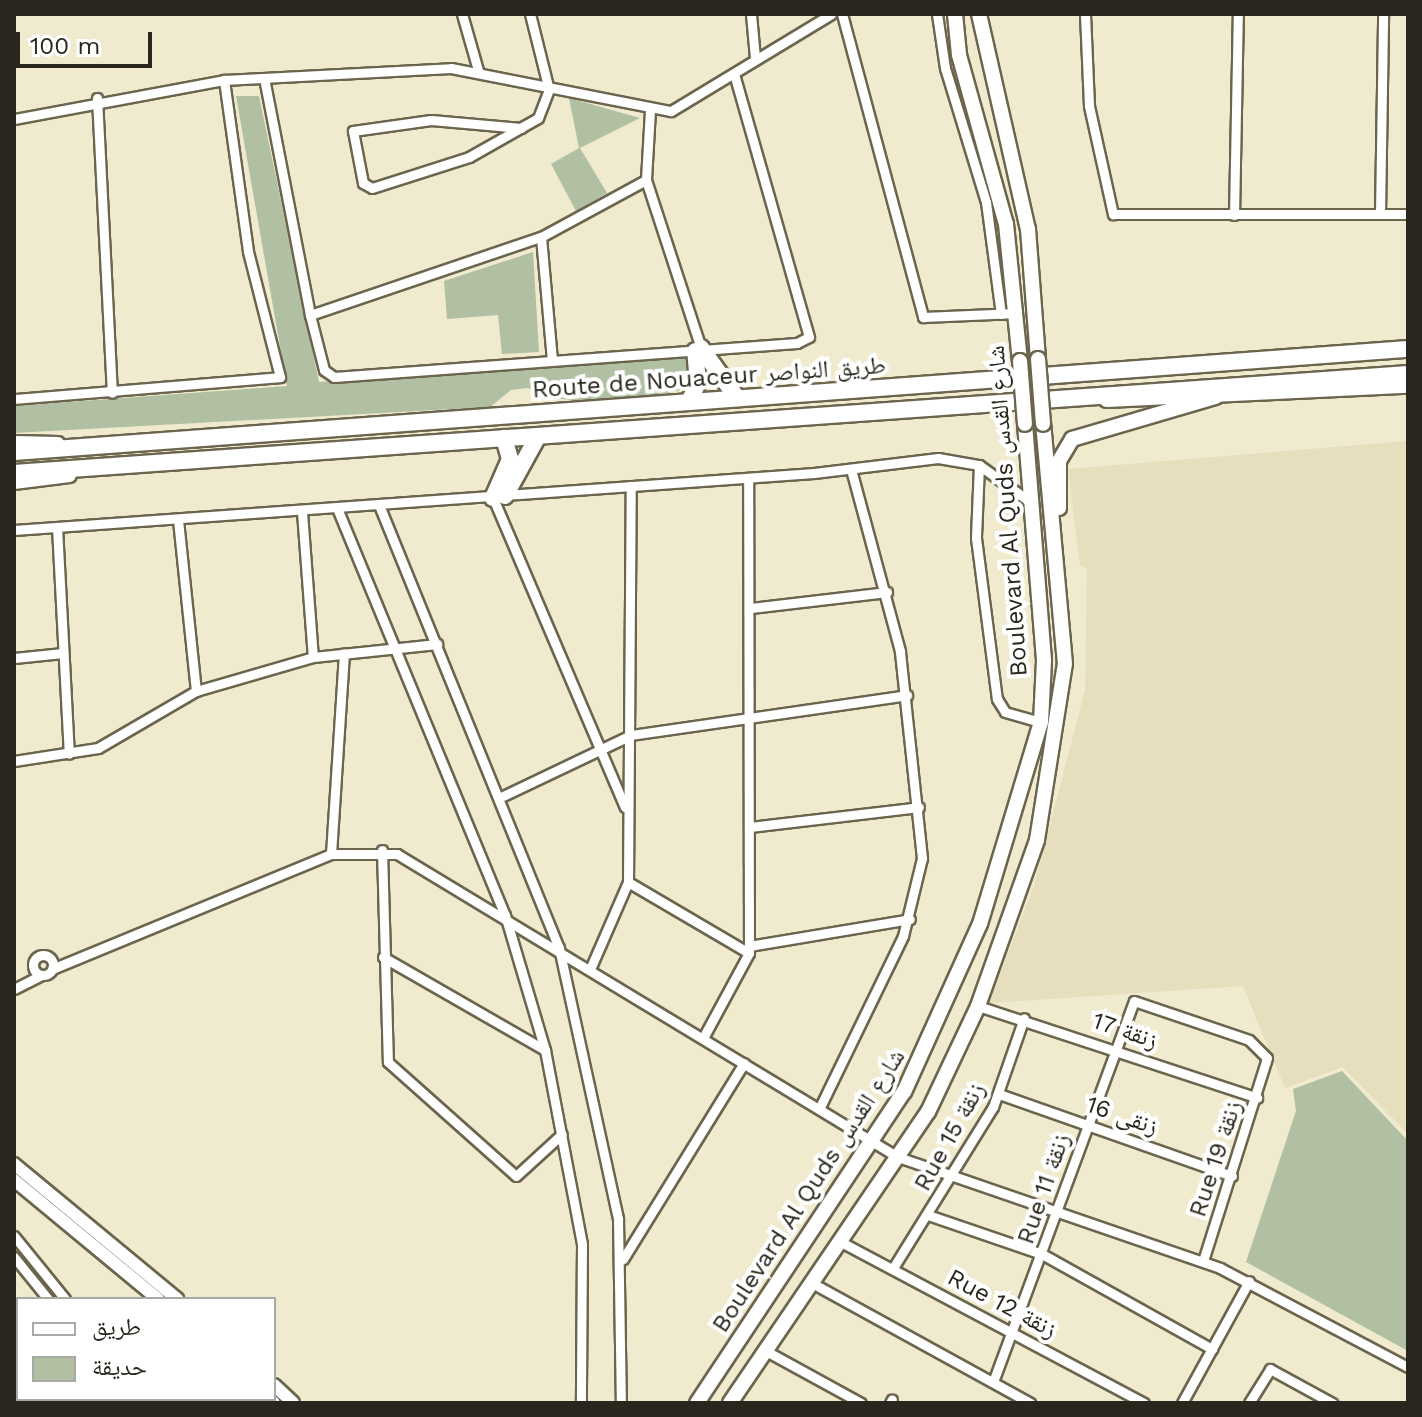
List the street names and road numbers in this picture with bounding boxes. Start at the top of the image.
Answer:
street label: Boulevard Al Quds شارع القدس [982,344,1034,678]
street label: Route de Nouaceur طريق النواصر [531,351,887,405]
street label: زنقة 17 [1089,1006,1161,1056]
street label: Boulevard Al Quds شارع القدس [706,1043,912,1339]
street label: Rue 15 زنقة [908,1078,992,1196]
street label: زنقى 16 [1082,1090,1162,1142]
street label: Rue 19 زنقة [1184,1097,1248,1221]
street label: Rue 11 زنقة [1012,1130,1076,1248]
street label: Rue 12 زنقة [942,1263,1062,1345]

